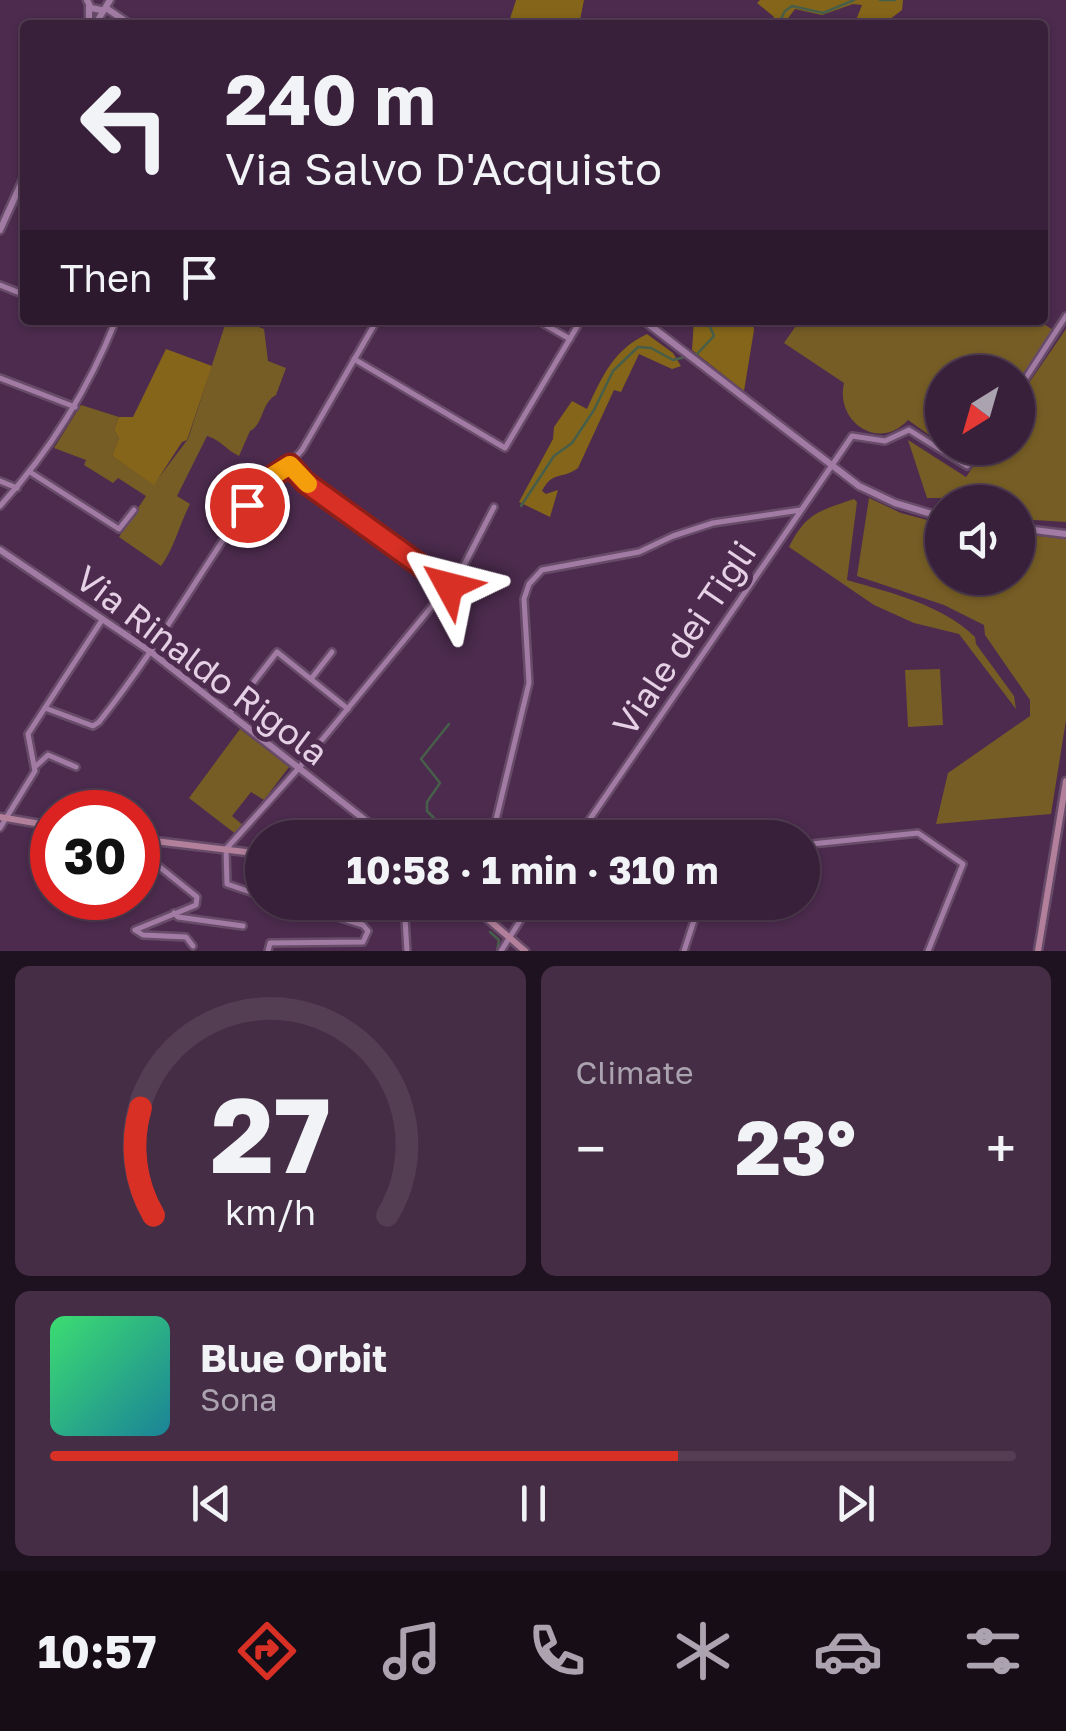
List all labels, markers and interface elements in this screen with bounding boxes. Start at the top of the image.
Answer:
text: 240 m [225,56,436,140]
icon: left [60,60,190,190]
text: Via Salvo D'Acquisto [225,141,662,195]
icon: arrive [172,250,227,305]
text: Then [60,255,152,300]
north arrow [925,355,1035,465]
map controls [925,355,1035,595]
pin [205,463,290,548]
icon: arrive [220,478,275,533]
button: sound [925,485,1035,595]
street label: Viale dei Tigli [603,533,765,743]
position arrow [397,534,501,638]
street label: Via Rinaldo Rigola [68,557,336,773]
speed limit sign: 30 [30,790,160,920]
text: 10:58 · 1 min · 310 m [346,847,719,892]
text: Climate [576,1053,694,1091]
text: 27 [210,1071,330,1196]
text: 23° [735,1101,856,1192]
text: − [576,1115,606,1181]
text: + [986,1115,1016,1181]
text: km/h [225,1190,316,1233]
text: Blue Orbit [200,1335,387,1380]
text: Sona [200,1380,277,1418]
icon: previous [184,1476,239,1531]
icon: pause [506,1476,561,1531]
icon: next [828,1476,883,1531]
icon: directions [232,1616,302,1686]
icon: music [377,1616,447,1686]
icon: phone [522,1616,592,1686]
icon: climate [668,1616,738,1686]
icon: car [813,1616,883,1686]
icon: filters [958,1616,1028,1686]
text: 10:57 [38,1624,156,1678]

